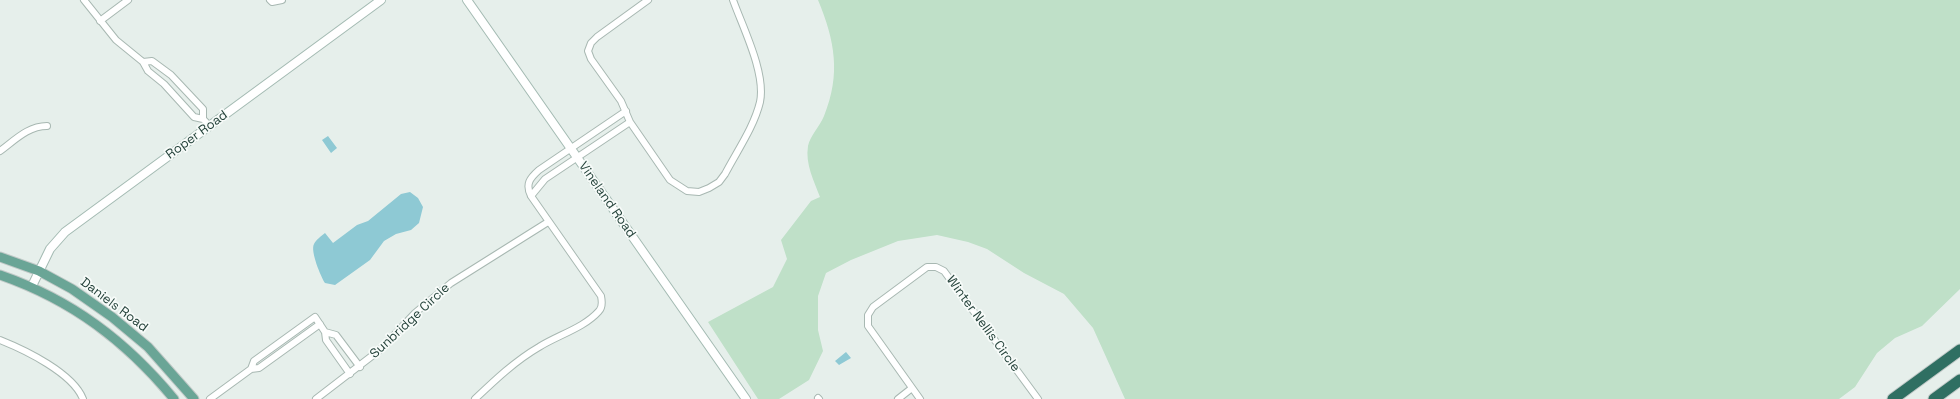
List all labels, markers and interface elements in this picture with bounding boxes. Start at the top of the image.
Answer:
street label: Roper Road [163,107,231,163]
street label: Vineland Road [575,159,639,241]
street label: Winter Nellis Circle [943,273,1023,375]
street label: Daniels Road [77,275,151,335]
street label: Sunbridge Circle [367,280,453,362]

